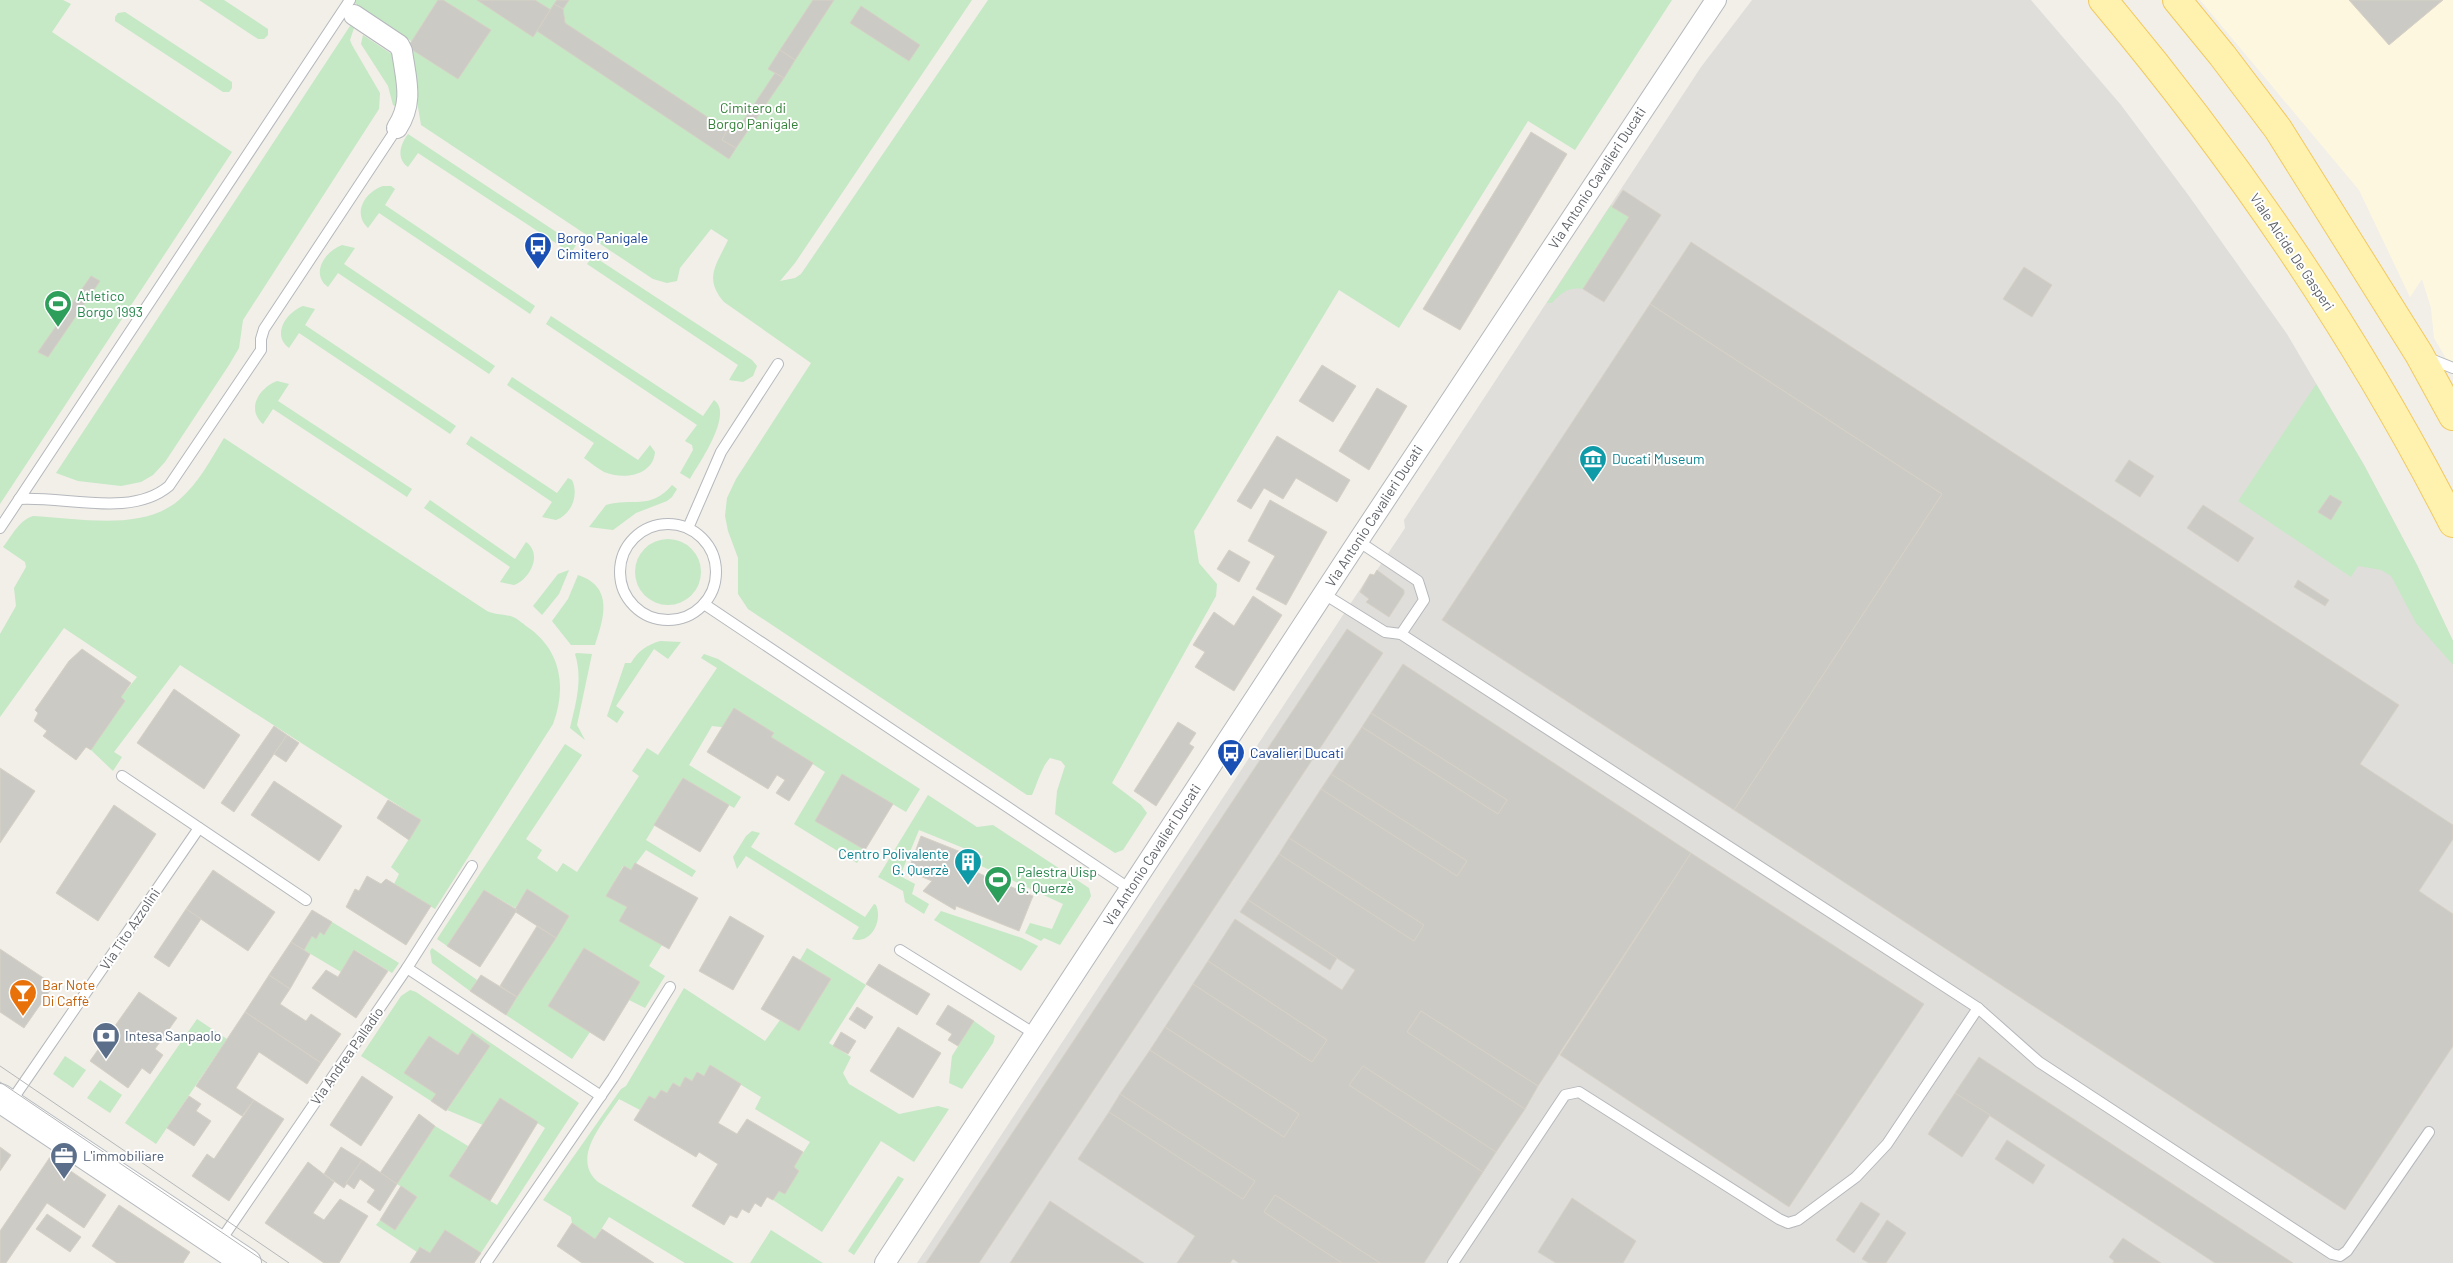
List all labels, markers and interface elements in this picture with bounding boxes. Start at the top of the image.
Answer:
park label: Cimitero di Borgo Panigale [707,99,799,132]
street label: Via Antonio Cavalieri Ducati [1544,104,1649,252]
street label: Viale Alcide De Gasperi [2247,190,2338,314]
place label: Borgo Panigale Cimitero [557,229,648,262]
bus stop icon: Borgo Panigale Cimitero [523,231,553,270]
place label: Atletico Borgo 1993 [77,287,143,320]
sports icon: Atletico Borgo 1993 [43,289,73,328]
street label: Via Antonio Cavalieri Ducati [1321,442,1426,590]
museum icon: Ducati Museum [1578,444,1608,483]
place label: Ducati Museum [1612,450,1705,467]
bus stop icon: Cavalieri Ducati [1216,738,1246,777]
place label: Cavalieri Ducati [1250,744,1344,761]
street label: Via Antonio Cavalieri Ducati [1099,781,1204,929]
place label: Centro Polivalente G. Querzè [838,845,949,878]
building icon: Centro Polivalente G. Querzè [953,847,983,886]
place label: Palestra Uisp G. Querzè [1017,863,1097,896]
sports icon: Palestra Uisp G. Querzè [983,865,1013,904]
street label: Via Tito Azzolini [96,885,163,973]
place label: Bar Note Di Caffè [42,976,95,1009]
bar icon: Bar Note Di Caffè [8,978,38,1017]
street label: Via Andrea Palladio [306,1003,387,1108]
bank icon: Intesa Sanpaolo [91,1021,121,1060]
place label: Intesa Sanpaolo [125,1027,221,1044]
office icon: L'immobiliare [49,1141,79,1180]
place label: L'immobiliare [83,1147,164,1164]

